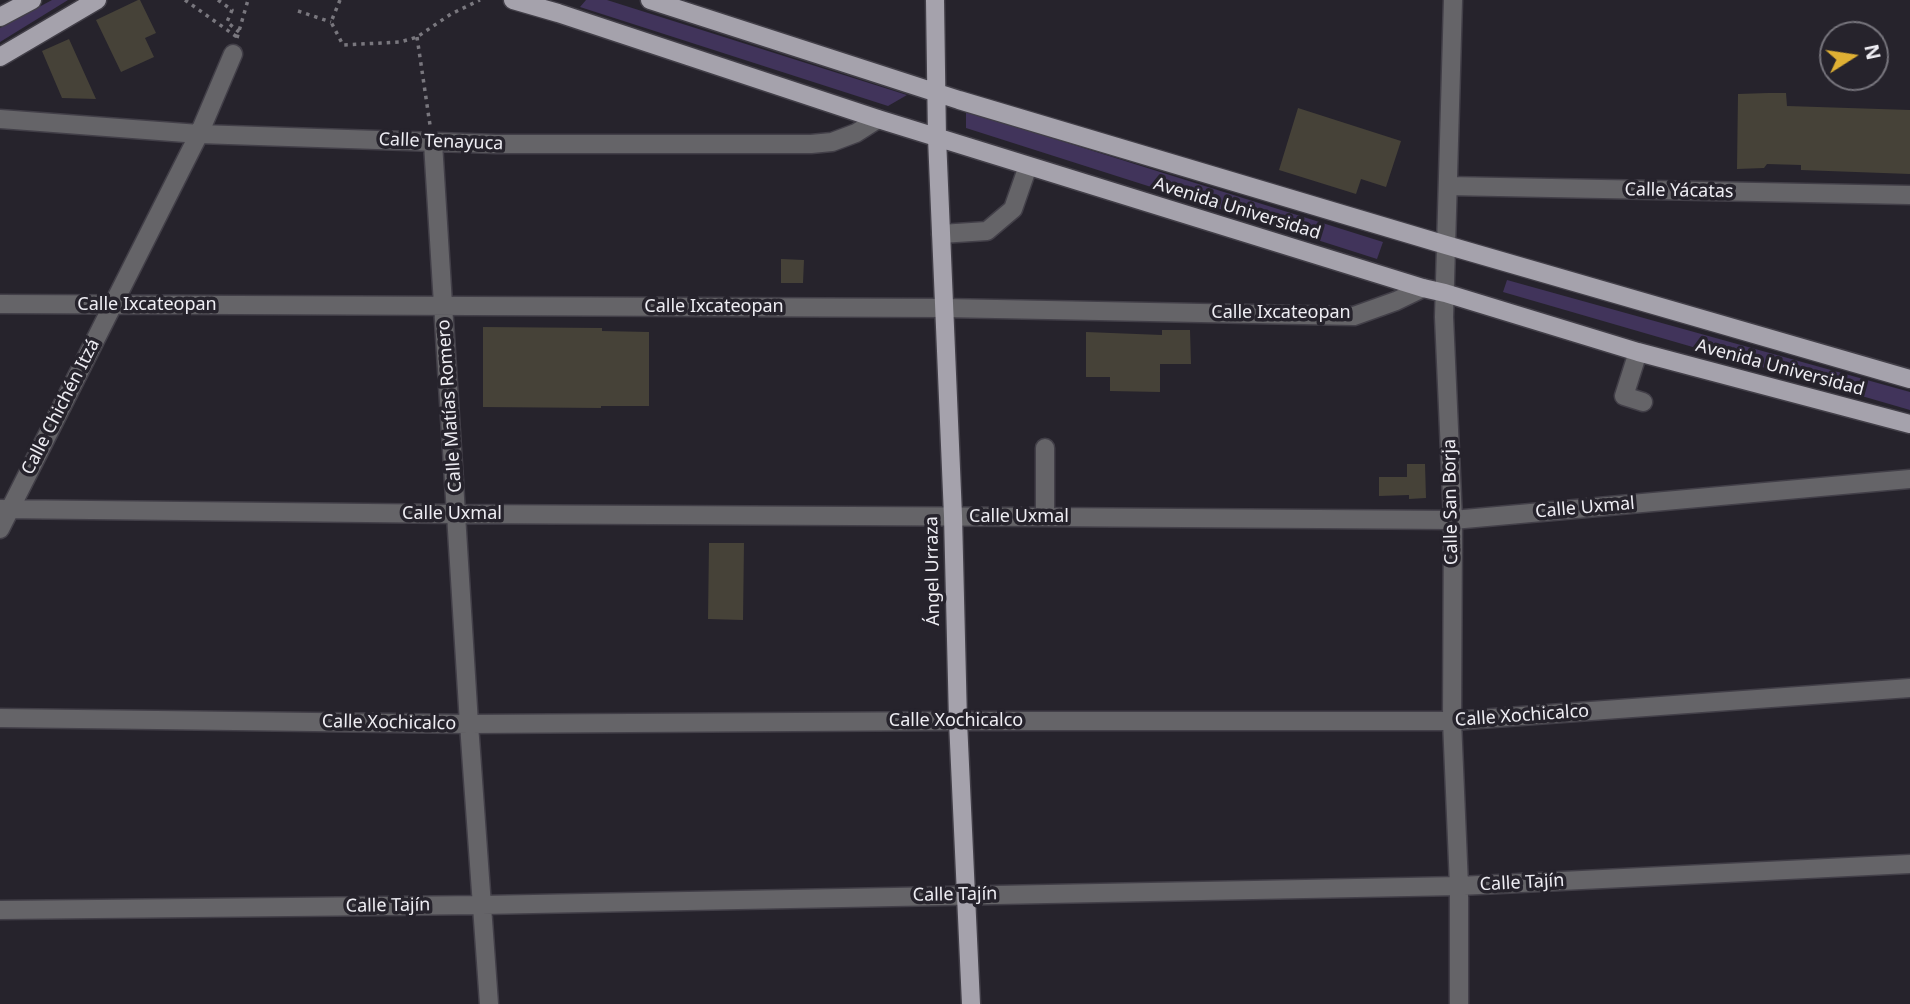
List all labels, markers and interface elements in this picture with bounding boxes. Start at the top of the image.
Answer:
north arrow [1819,21,1889,91]
text: N [1858,42,1887,62]
street label: Calle Tenayuca [378,129,504,155]
street label: Avenida Universidad [1151,173,1323,245]
street label: Calle Yácatas [1624,179,1734,203]
street label: Calle Ixcateopan [77,294,217,316]
street label: Calle Ixcateopan [644,296,784,318]
street label: Calle Ixcateopan [1211,302,1351,324]
street label: Calle Matías Romero [433,319,467,493]
street label: Calle Chichén Itzá [17,335,105,479]
street label: Avenida Universidad [1693,335,1867,401]
street label: Calle San Borja [1439,439,1463,565]
street label: Calle Uxmal [1534,493,1636,523]
street label: Calle Uxmal [402,503,502,525]
street label: Calle Uxmal [969,506,1069,528]
street label: Ángel Urraza [921,516,945,626]
street label: Calle Xochicalco [1454,701,1590,731]
street label: Calle Xochicalco [889,710,1023,732]
street label: Calle Xochicalco [322,711,456,735]
street label: Calle Tajín [1479,870,1565,896]
street label: Calle Tajín [912,883,998,907]
street label: Calle Tajín [345,894,431,918]

